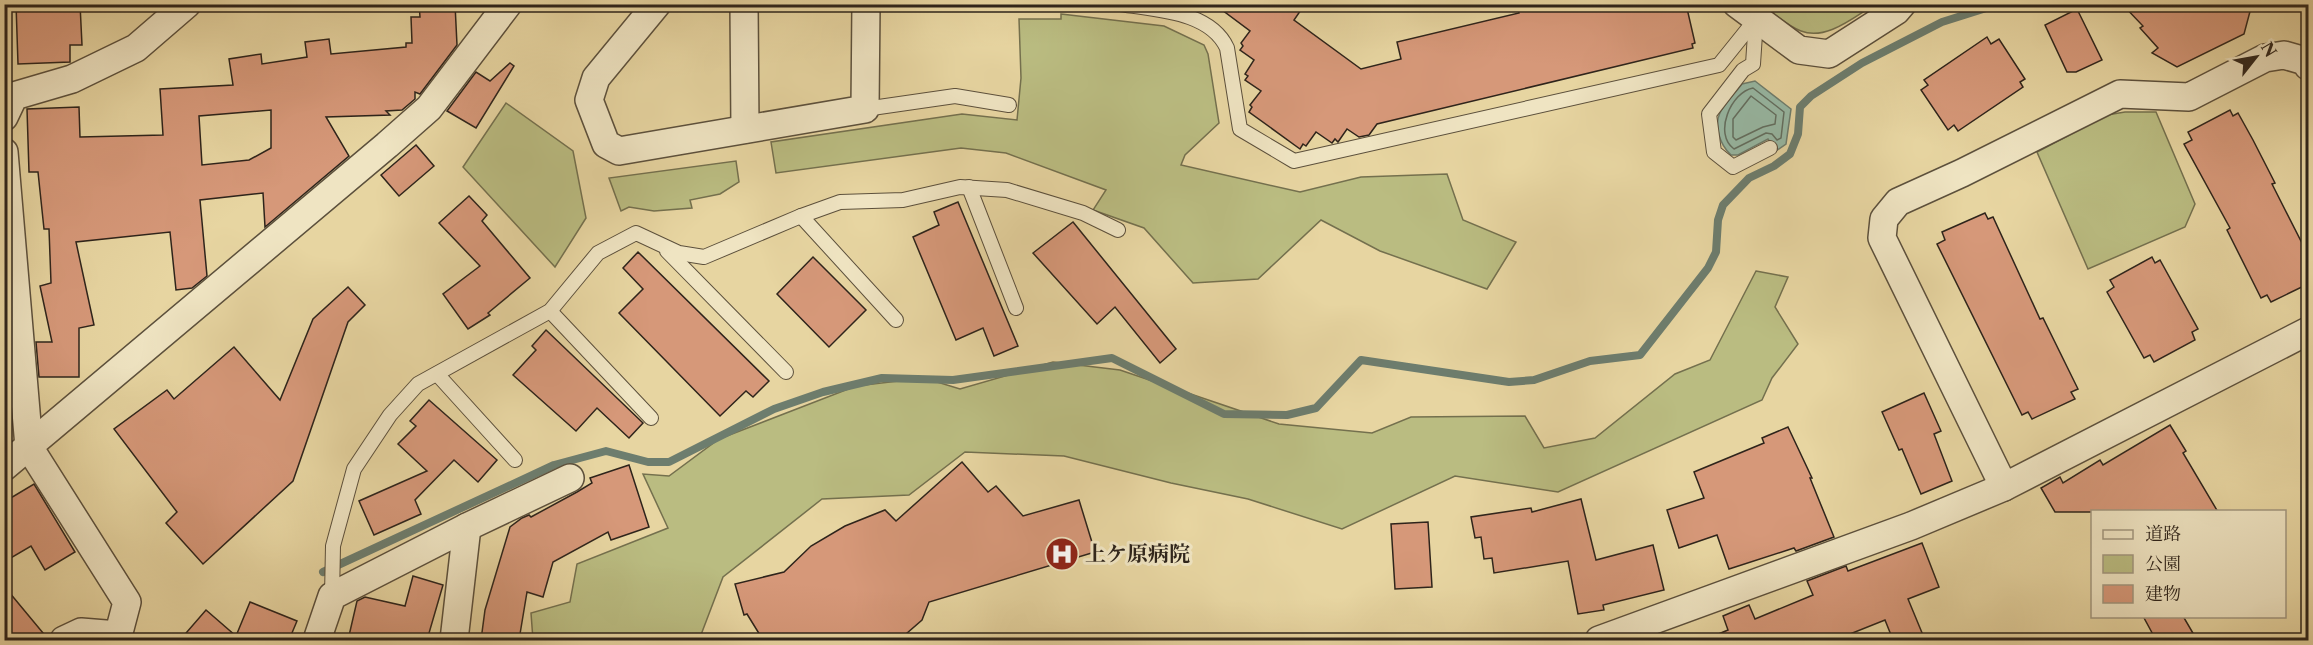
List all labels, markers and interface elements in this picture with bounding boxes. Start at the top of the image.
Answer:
north arrow [2226,27,2286,87]
text: N [2257,38,2281,60]
legend [2091,510,2286,618]
text: 道路 [2145,523,2181,545]
hospital icon: 上ケ原病院 [1044,536,1080,572]
place label: 上ケ原病院 [1085,541,1190,566]
text: 公園 [2145,553,2181,575]
text: 建物 [2145,583,2181,605]

